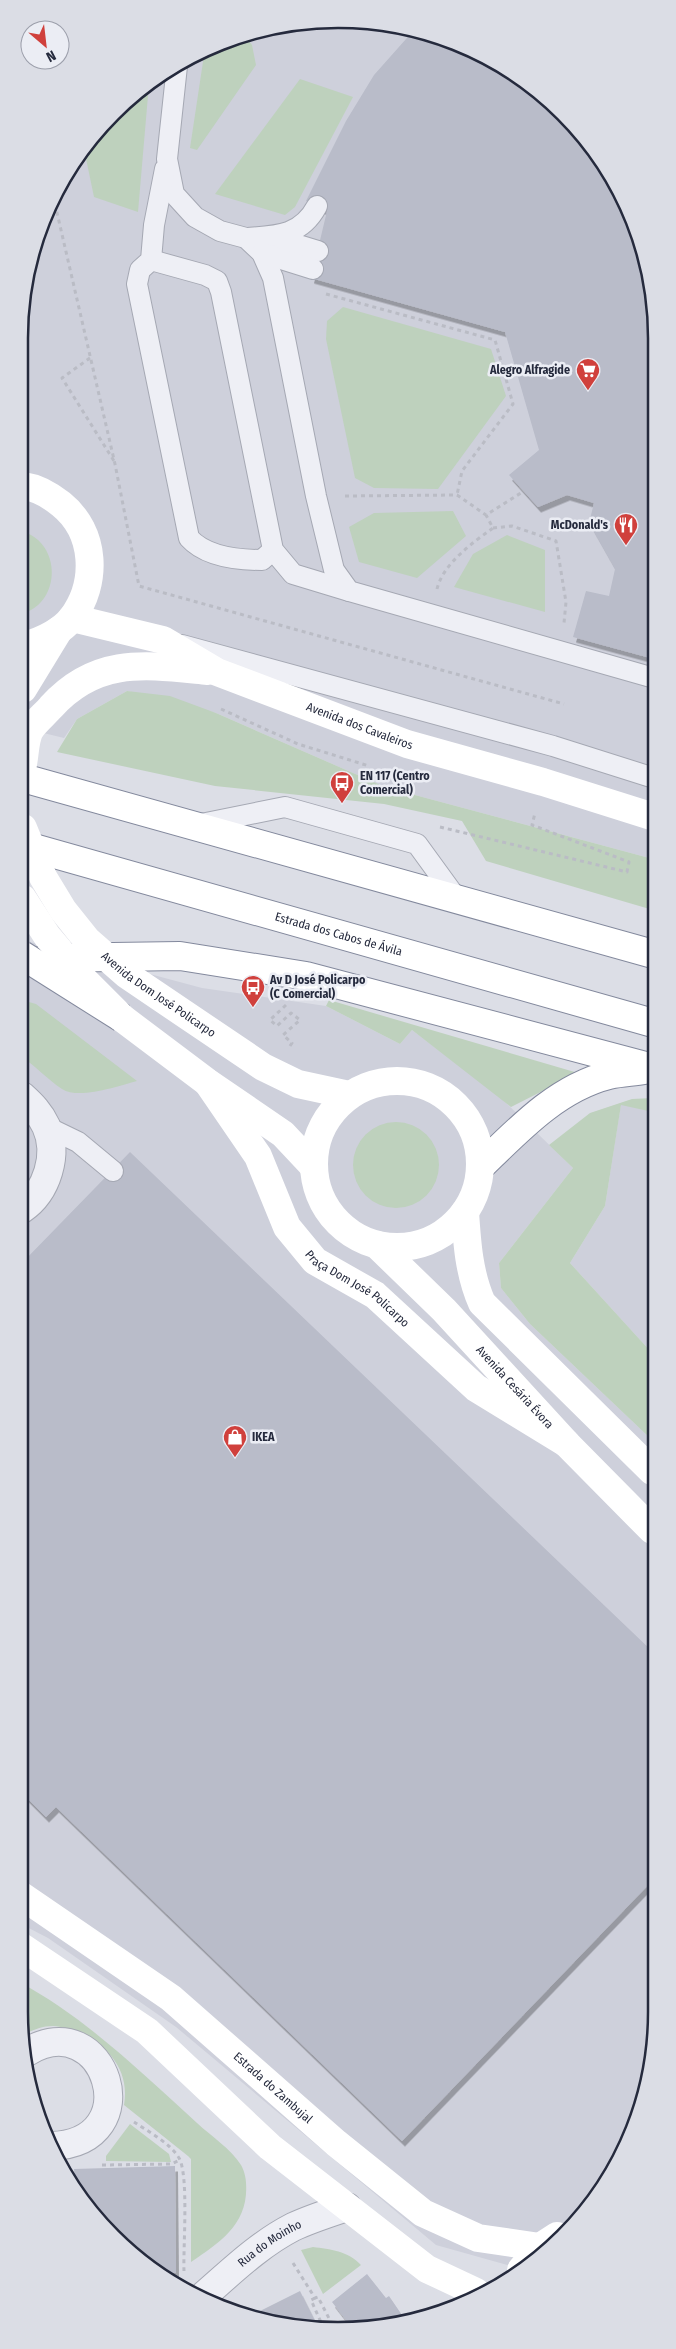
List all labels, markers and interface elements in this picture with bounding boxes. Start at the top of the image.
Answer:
north arrow [20,20,70,70]
text: N [43,47,59,66]
supermarket icon: Alegro Alfragide [575,357,601,391]
place label: Alegro Alfragide [489,363,570,377]
restaurant icon: McDonald's [613,512,639,546]
place label: McDonald's [551,518,609,532]
street label: Avenida dos Cavaleiros [304,700,414,752]
place label: EN 117 (Centro Comercial) [360,769,430,797]
bus stop icon: EN 117 (Centro Comercial) [329,770,355,804]
street label: Estrada dos Cabos de Ávila [273,910,404,959]
street label: Avenida Dom José Policarpo [99,949,218,1040]
place label: Av D José Policarpo (C Comercial) [269,973,366,1001]
bus stop icon: Av D José Policarpo (C Comercial) [240,974,266,1008]
street label: Praça Dom José Policarpo [302,1248,412,1330]
street label: Avenida Cesária Évora [473,1343,556,1432]
shop icon: IKEA [222,1424,248,1458]
place label: IKEA [252,1430,275,1444]
street label: Estrada do Zambujal [231,2049,315,2126]
street label: Rua do Moinho [235,2217,303,2270]

